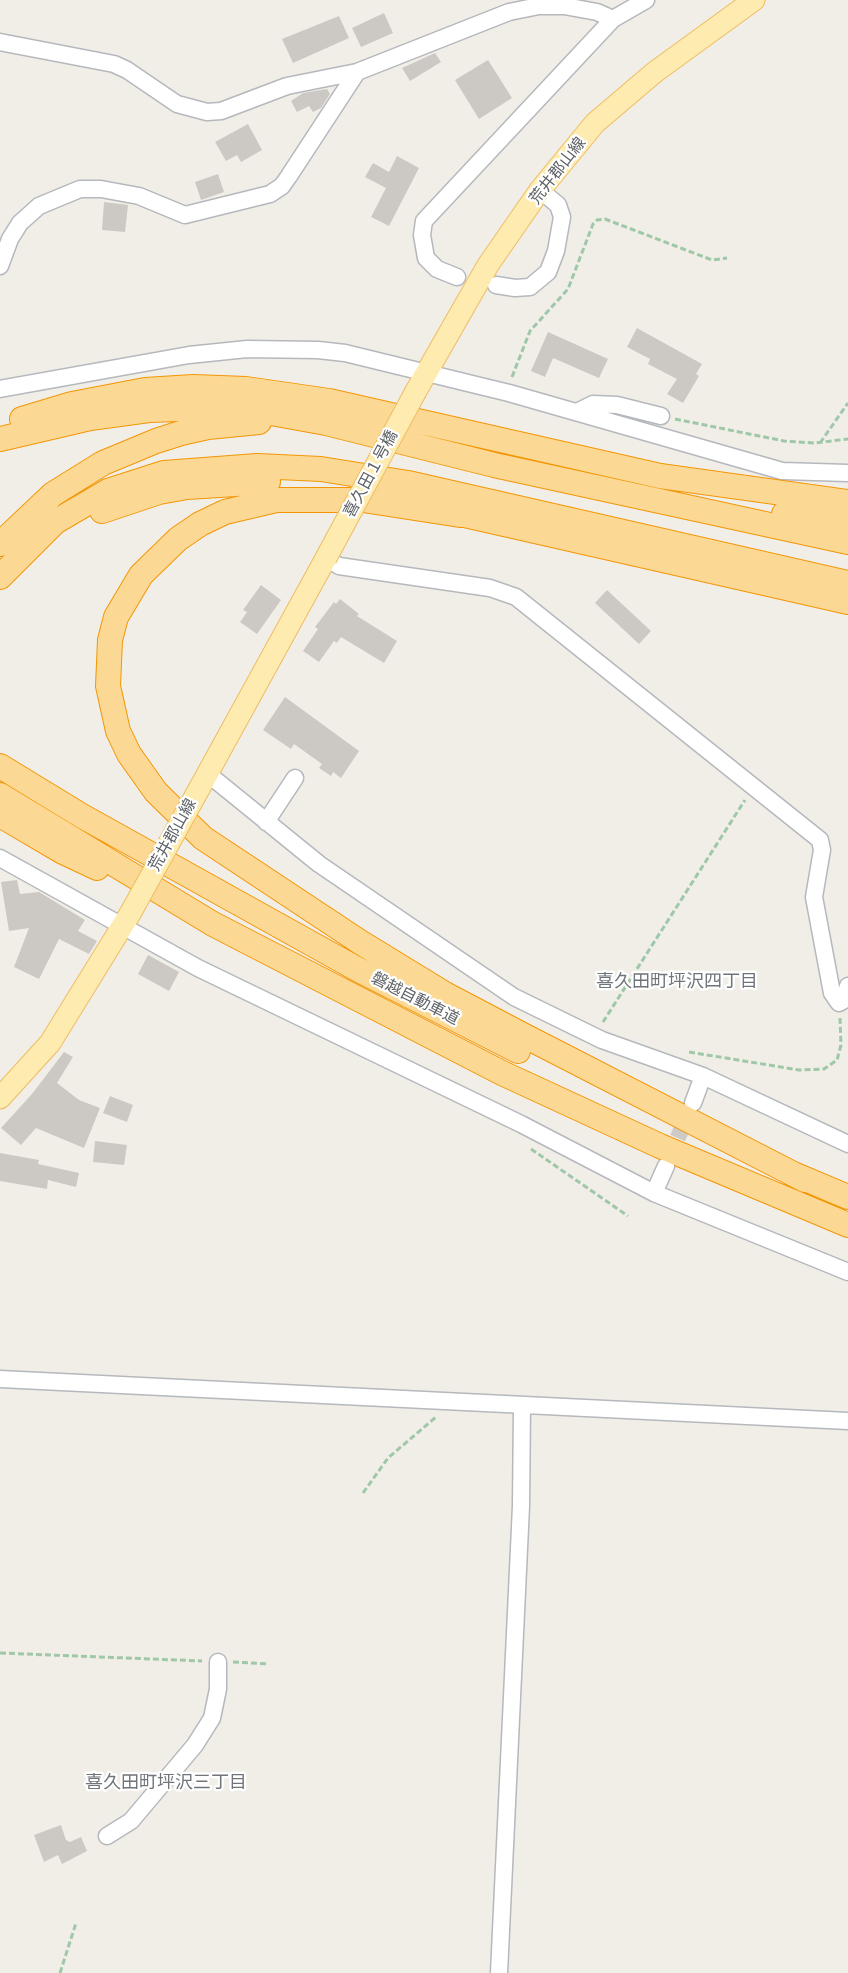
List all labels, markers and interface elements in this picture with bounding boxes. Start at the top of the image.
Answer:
street label: 荒井郡山線 [526,134,590,208]
street label: 喜久田１号橋 [340,427,402,521]
street label: 荒井郡山線 [145,795,201,875]
street label: 磐越自動車道 [368,969,462,1029]
district label: 喜久田町坪沢四丁目 [596,971,758,993]
district label: 喜久田町坪沢三丁目 [85,1772,247,1794]

